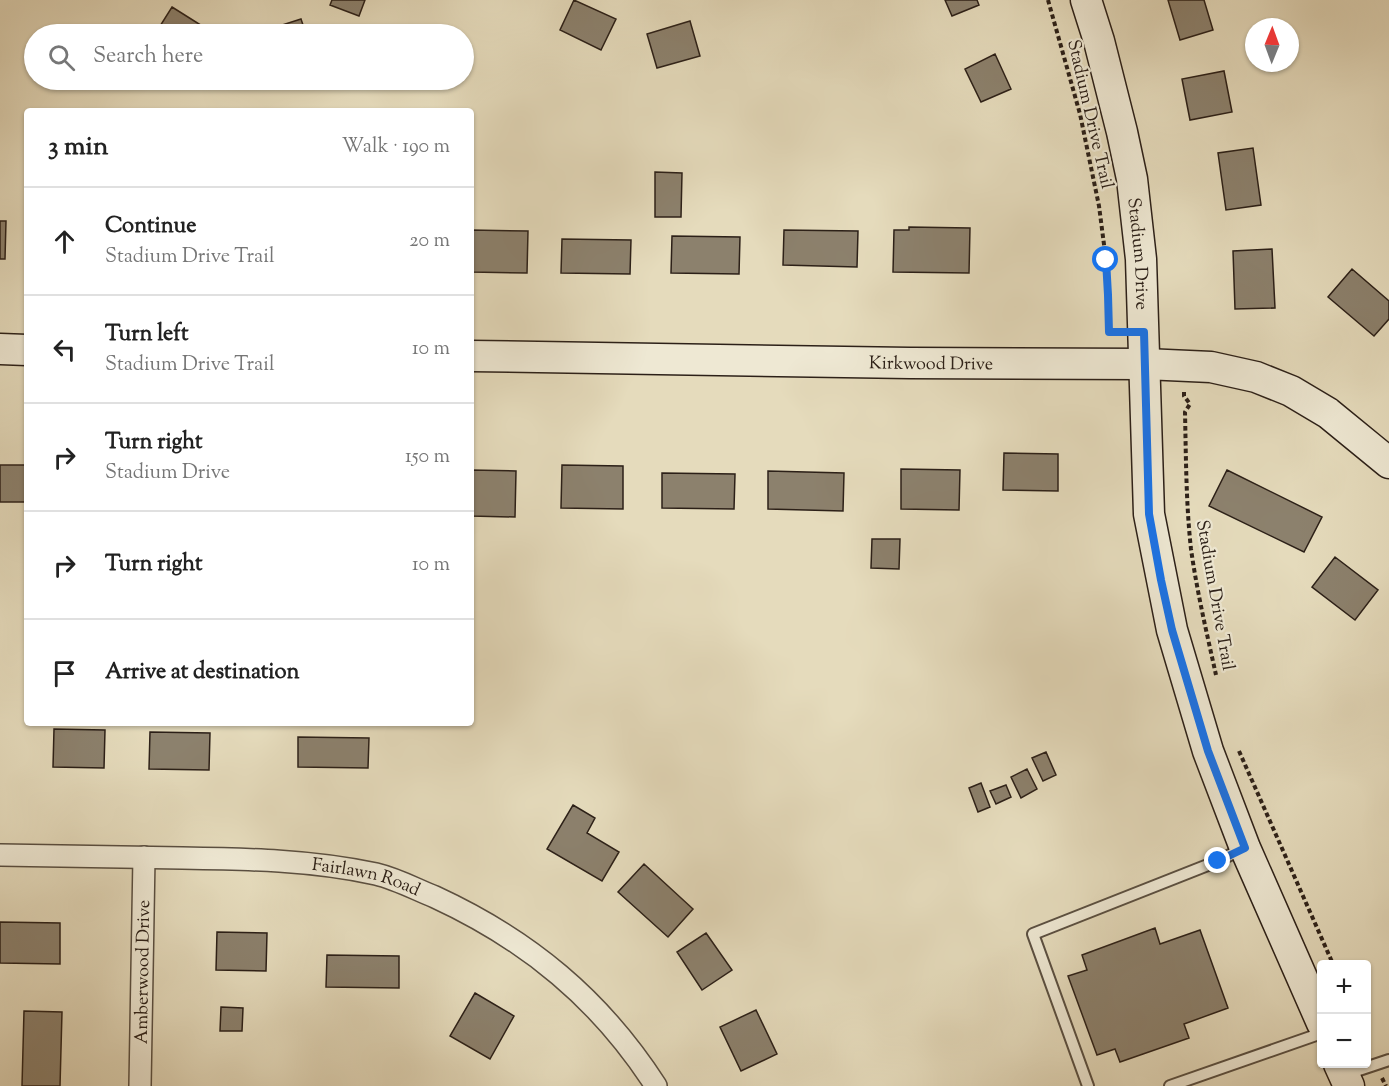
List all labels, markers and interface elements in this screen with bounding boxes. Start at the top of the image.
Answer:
north arrow [1245,18,1299,72]
search box [24,24,474,90]
street label: Stadium Drive Trail [1059,37,1119,192]
icon: search [45,41,78,74]
text: Search here [93,41,203,73]
text: 3 min [48,129,108,166]
text: Walk · 190 m [342,133,450,162]
street label: Stadium Drive [1119,196,1154,310]
text: Continue [105,211,196,243]
icon: ahead [48,225,81,258]
text: 20 m [409,227,450,256]
text: Stadium Drive Trail [105,243,275,272]
route start [1092,246,1118,272]
text: Turn left [105,319,188,351]
icon: left [48,333,81,366]
text: 10 m [412,335,450,364]
text: Stadium Drive Trail [105,351,275,380]
street label: Kirkwood Drive [869,351,993,378]
text: Turn right [105,427,202,459]
icon: right [48,441,81,474]
text: 150 m [405,443,450,472]
text: Stadium Drive [105,459,230,488]
street label: Stadium Drive Trail [1188,518,1240,673]
icon: right [48,549,81,582]
text: Turn right [105,549,202,581]
text: 10 m [412,551,450,580]
icon: arrive [48,657,81,690]
text: Arrive at destination [105,657,300,689]
route end [1204,847,1230,873]
street label: Fairlawn Road [311,853,424,904]
street label: Amberwood Drive [130,900,158,1044]
map controls [1317,960,1371,1068]
button: + [1317,960,1371,1014]
button: − [1317,1014,1371,1068]

